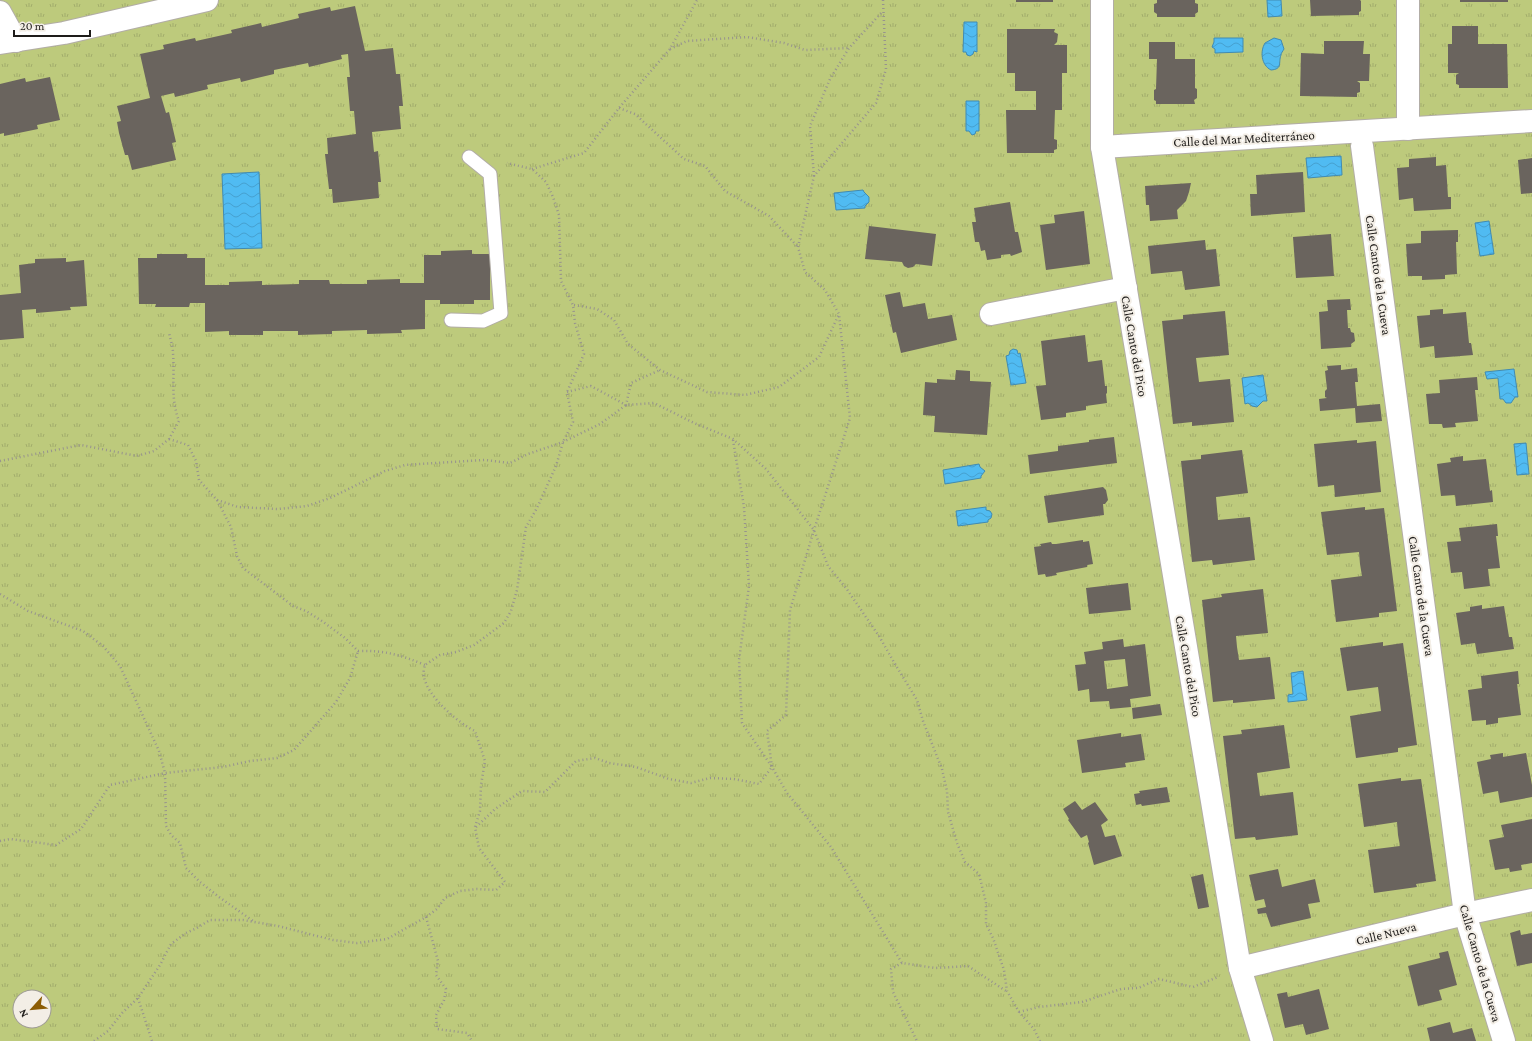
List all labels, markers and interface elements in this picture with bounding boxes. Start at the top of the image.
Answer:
scale bar [14,12,90,38]
text: 20 m [20,19,45,33]
street label: Calle del Mar Mediterráneo [1173,127,1315,150]
street label: Calle Canto de la Cueva [1363,214,1394,336]
street label: Calle Canto del Pico [1118,294,1151,398]
street label: Calle Canto de la Cueva [1406,535,1437,657]
street label: Calle Canto del Pico [1172,614,1205,718]
street label: Calle Canto de la Cueva [1457,903,1504,1023]
street label: Calle Nueva [1354,919,1418,948]
north arrow [12,989,52,1029]
text: N [16,1007,30,1020]

